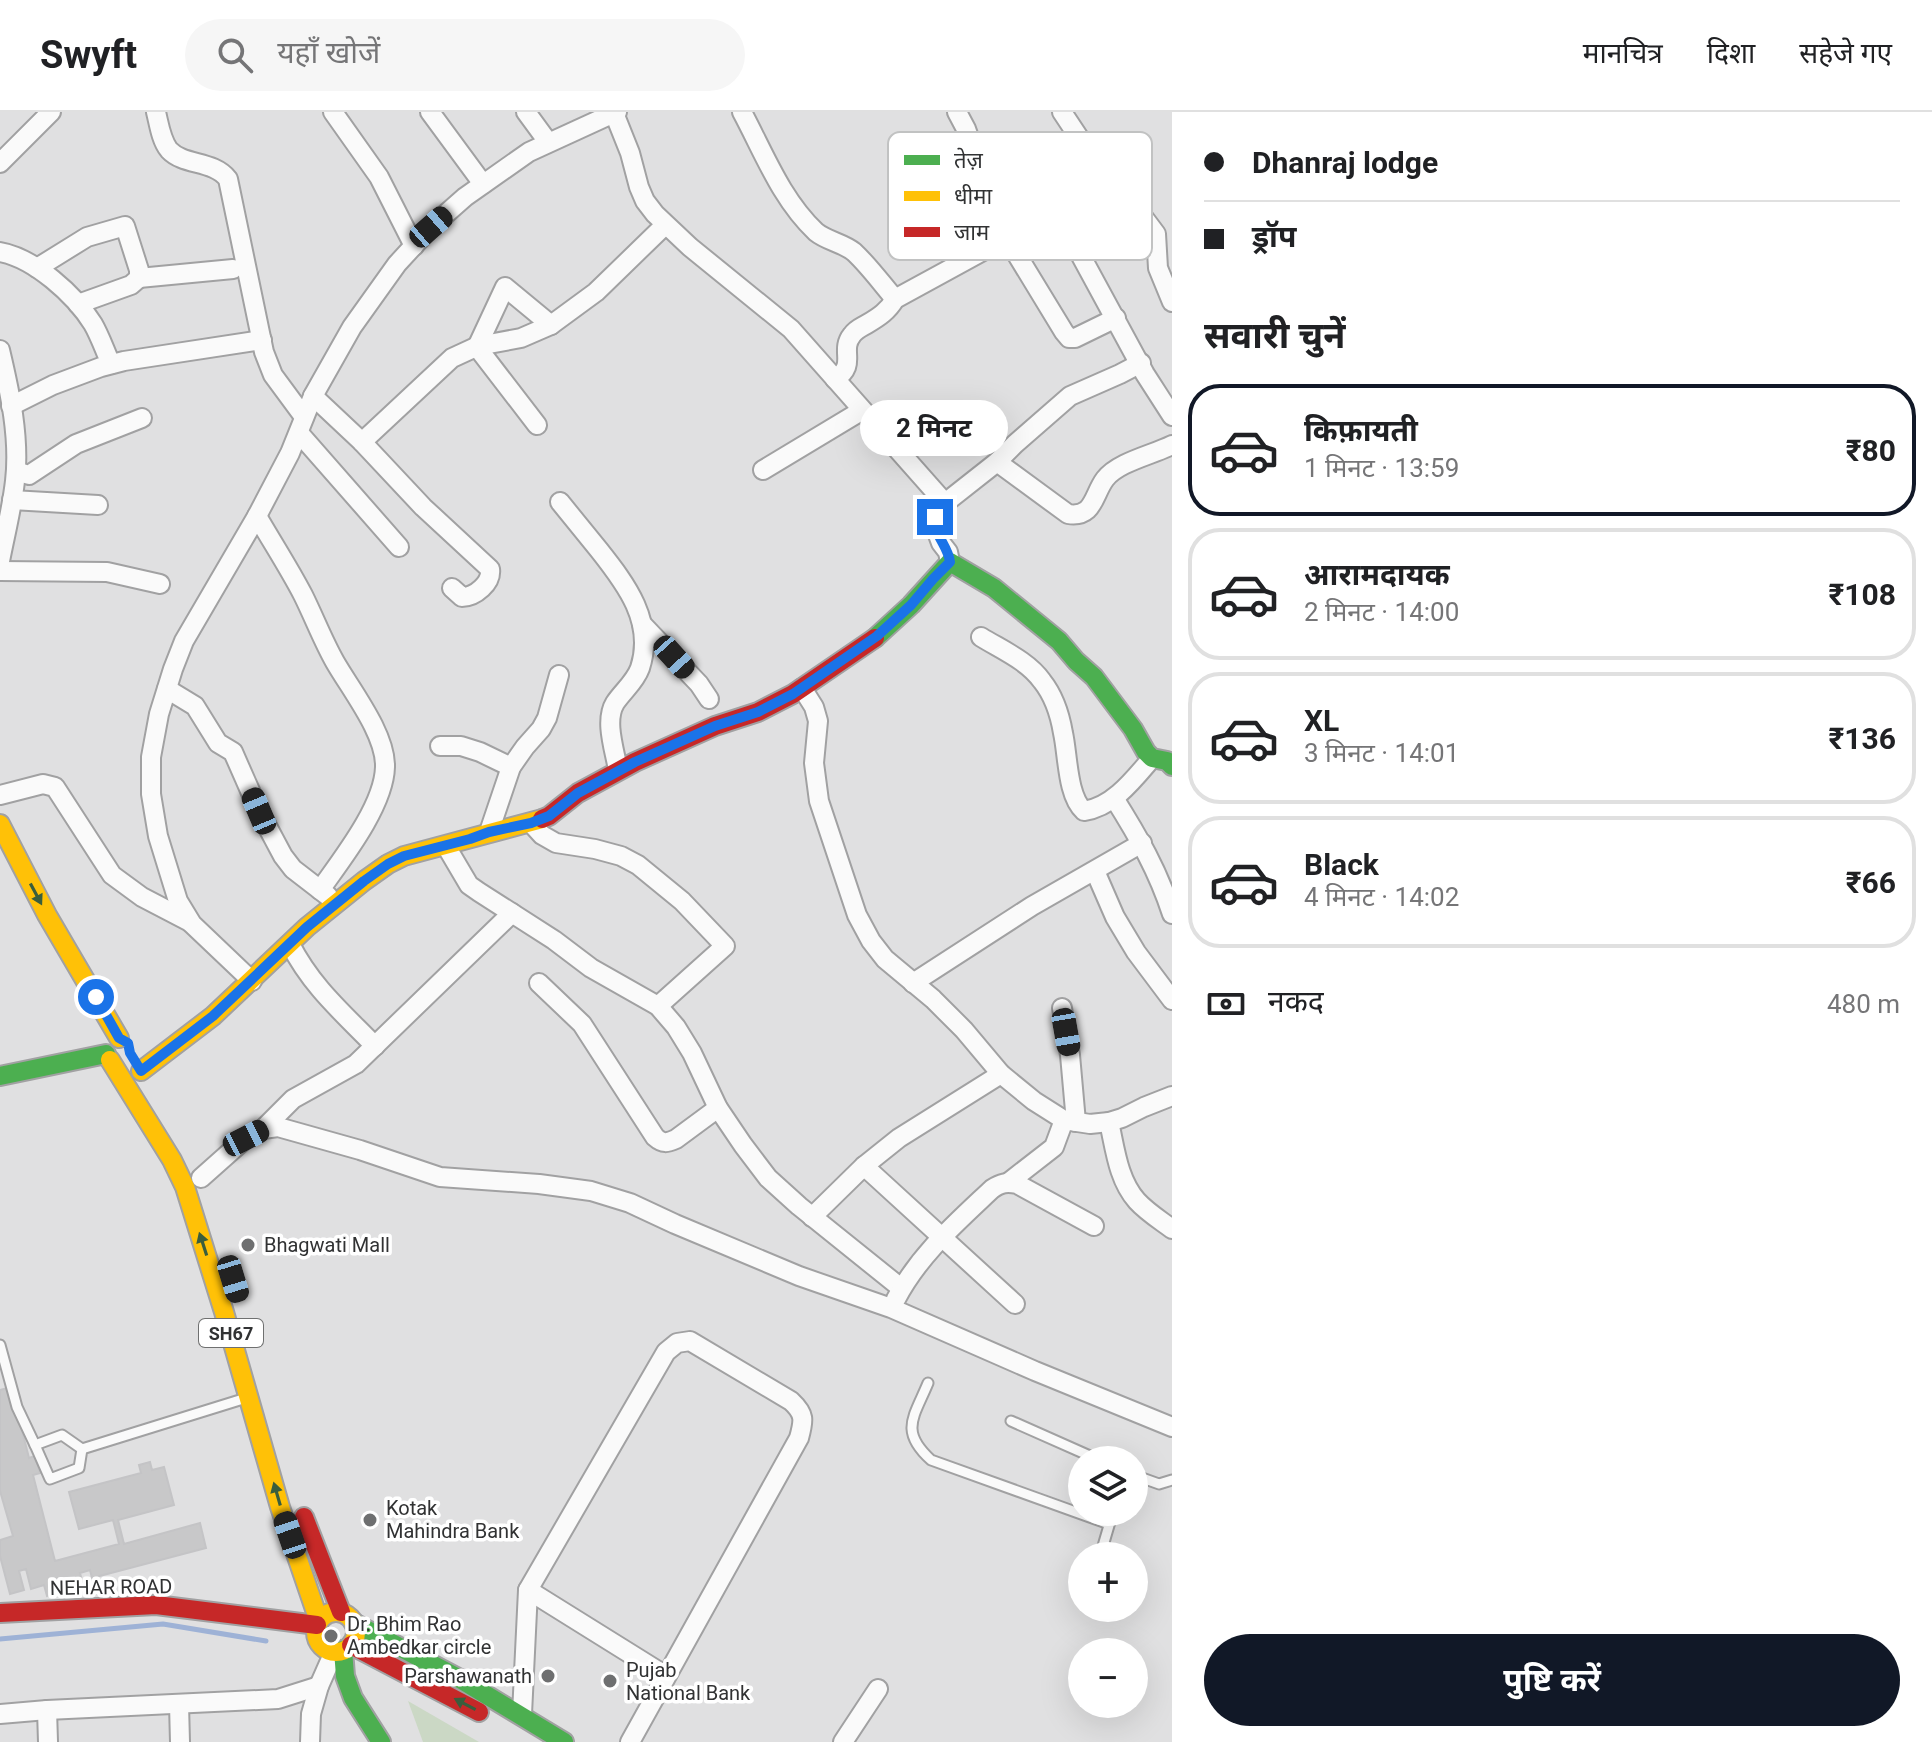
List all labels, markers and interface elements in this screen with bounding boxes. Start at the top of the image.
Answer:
search box [185,19,745,91]
text: Swyft [40,33,137,77]
icon: search [213,33,257,77]
text: यहाँ खोजें [277,35,380,70]
text: मानचित्र [1583,37,1663,70]
text: दिशा [1707,37,1755,70]
text: सहेजे गए [1799,37,1892,70]
legend [888,132,1152,260]
text: Dhanraj lodge [1252,145,1438,180]
text: तेज़ [954,147,984,173]
text: धीमा [954,184,992,209]
car [405,202,457,252]
text: ड्रॉप [1252,219,1296,254]
text: जाम [954,220,990,245]
text: सवारी चुनें [1204,315,1345,357]
callout: 2 मिनट [861,401,1009,457]
text: 2 मिनट [896,413,972,443]
text: किफ़ायती [1304,413,1418,448]
icon: car [1208,414,1280,486]
text: ₹80 [1846,433,1896,468]
text: 1 मिनट · 13:59 [1304,453,1459,483]
route end [917,499,953,535]
text: आरामदायक [1304,557,1450,592]
icon: car [1208,558,1280,630]
text: ₹108 [1829,577,1896,612]
text: 2 मिनट · 14:00 [1304,597,1459,627]
car [649,631,699,683]
icon: car [1208,702,1280,774]
text: XL [1304,703,1339,738]
text: ₹136 [1829,721,1896,756]
text: 3 मिनट · 14:01 [1304,738,1459,768]
car [239,784,279,838]
icon: car [1208,846,1280,918]
text: Black [1304,847,1379,882]
text: ₹66 [1846,865,1896,900]
one-way arrow [29,882,42,905]
text: 4 मिनट · 14:02 [1304,882,1459,912]
route start [78,979,114,1015]
icon: cash [1204,982,1248,1026]
text: नकद [1268,984,1324,1019]
text: 480 m [1827,989,1900,1019]
car [1050,1006,1082,1058]
car [219,1116,273,1160]
one-way arrow [197,1232,209,1256]
place label: Bhagwati Mall [264,1233,390,1257]
marker: Bhagwati Mall [239,1236,257,1254]
car [215,1253,251,1305]
road number: SH67 [199,1319,263,1347]
map controls [1068,1446,1148,1718]
button: layers [1068,1446,1148,1526]
one-way arrow [270,1481,283,1505]
place label: Kotak Mahindra Bank [386,1496,520,1543]
car [271,1508,309,1562]
marker: Kotak Mahindra Bank [361,1511,379,1529]
button: + [1068,1542,1148,1622]
street label: NEHAR ROAD [50,1574,172,1600]
place label: Dr. Bhim Rao Ambedkar circle [347,1612,491,1659]
marker: Dr. Bhim Rao Ambedkar circle [322,1627,340,1645]
button: पुष्टि करें [1204,1634,1900,1726]
button: − [1068,1638,1148,1718]
place label: Pujab National Bank [626,1658,751,1705]
place label: Parshawanath [404,1664,532,1688]
marker: Parshawanath [539,1667,557,1685]
marker: Pujab National Bank [601,1672,619,1690]
one-way arrow [453,1698,476,1711]

